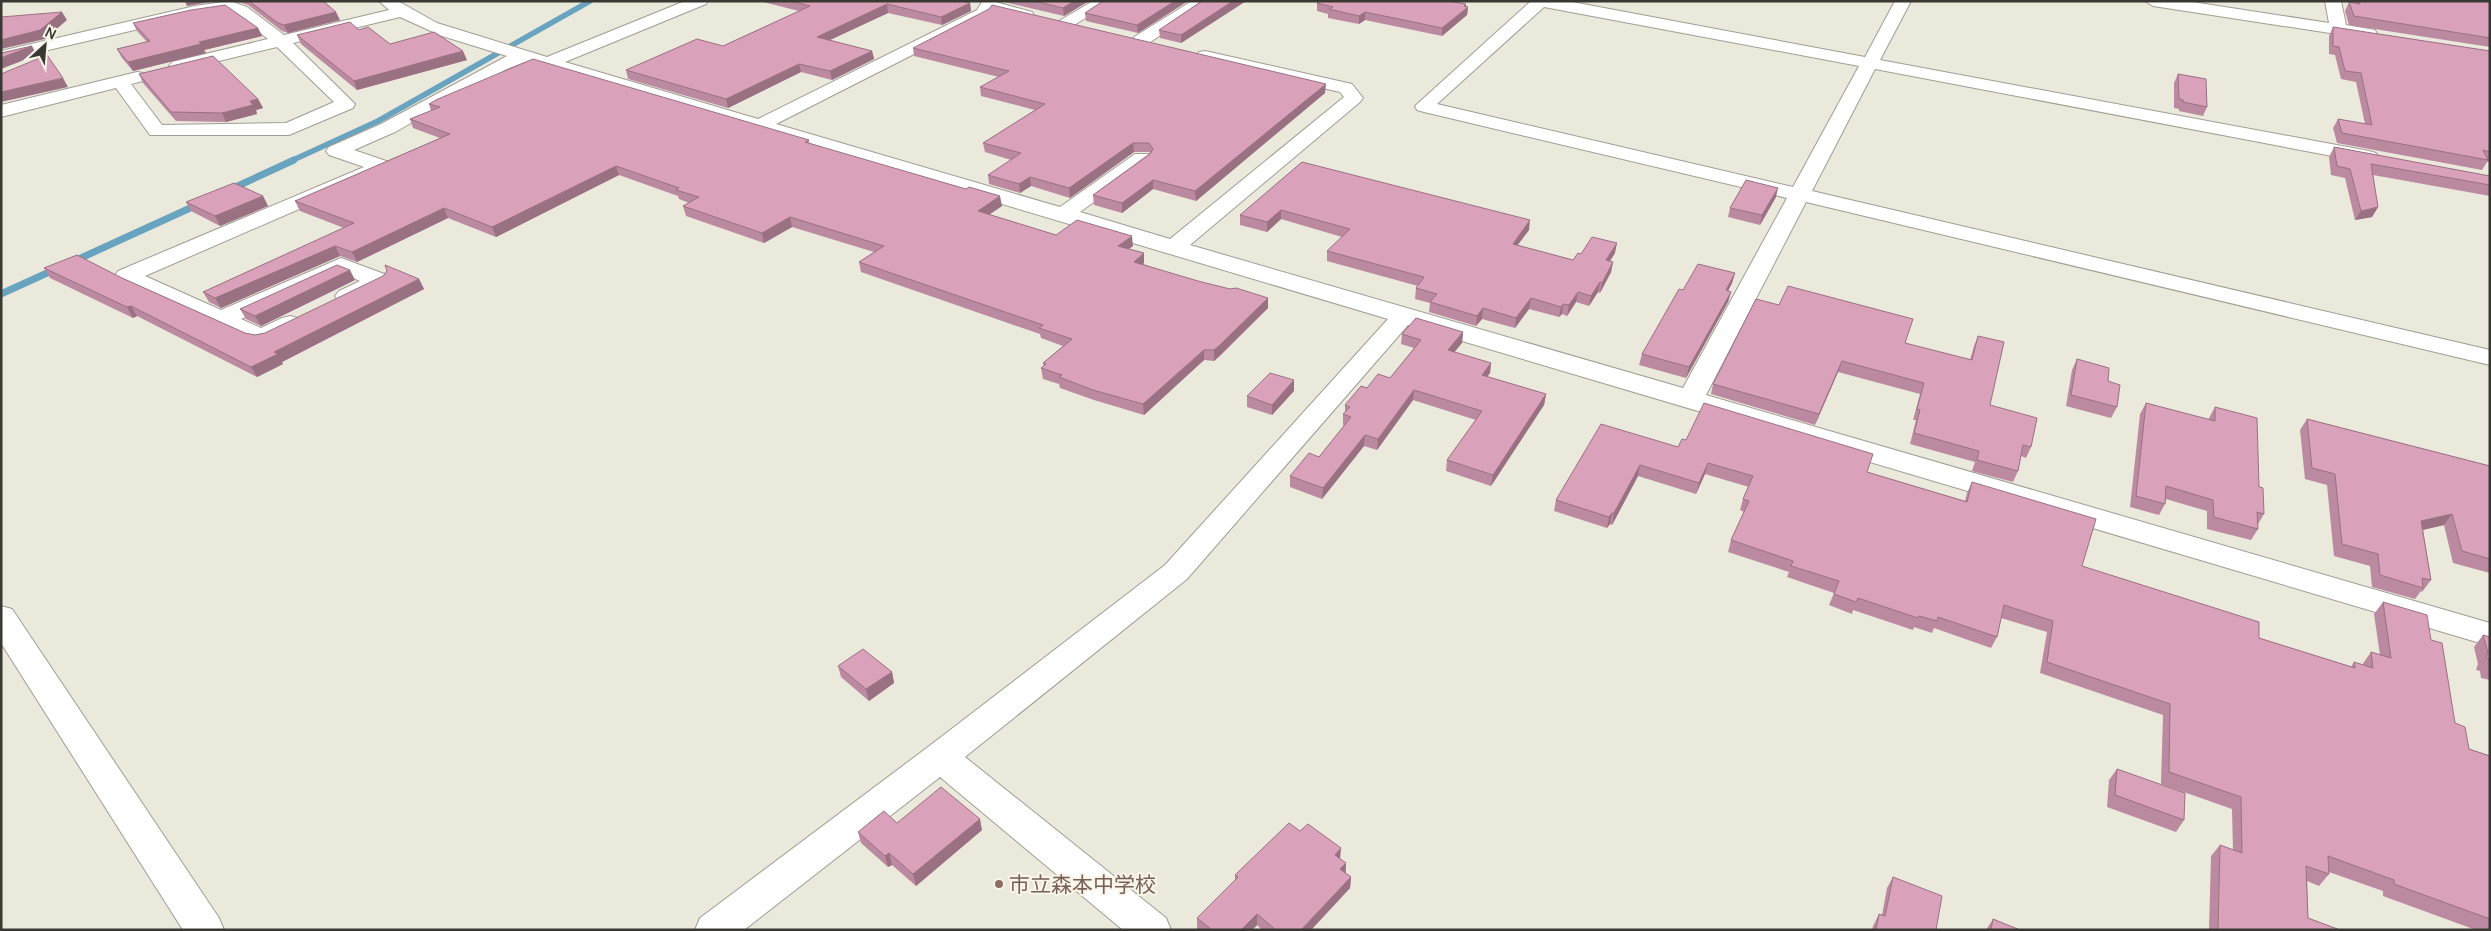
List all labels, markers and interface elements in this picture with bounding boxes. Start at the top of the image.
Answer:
north arrow [20,20,70,70]
text: N [42,22,60,44]
place label: 市立森本中学校 [1009,870,1156,898]
marker: 市立森本中学校 [993,878,1005,890]

